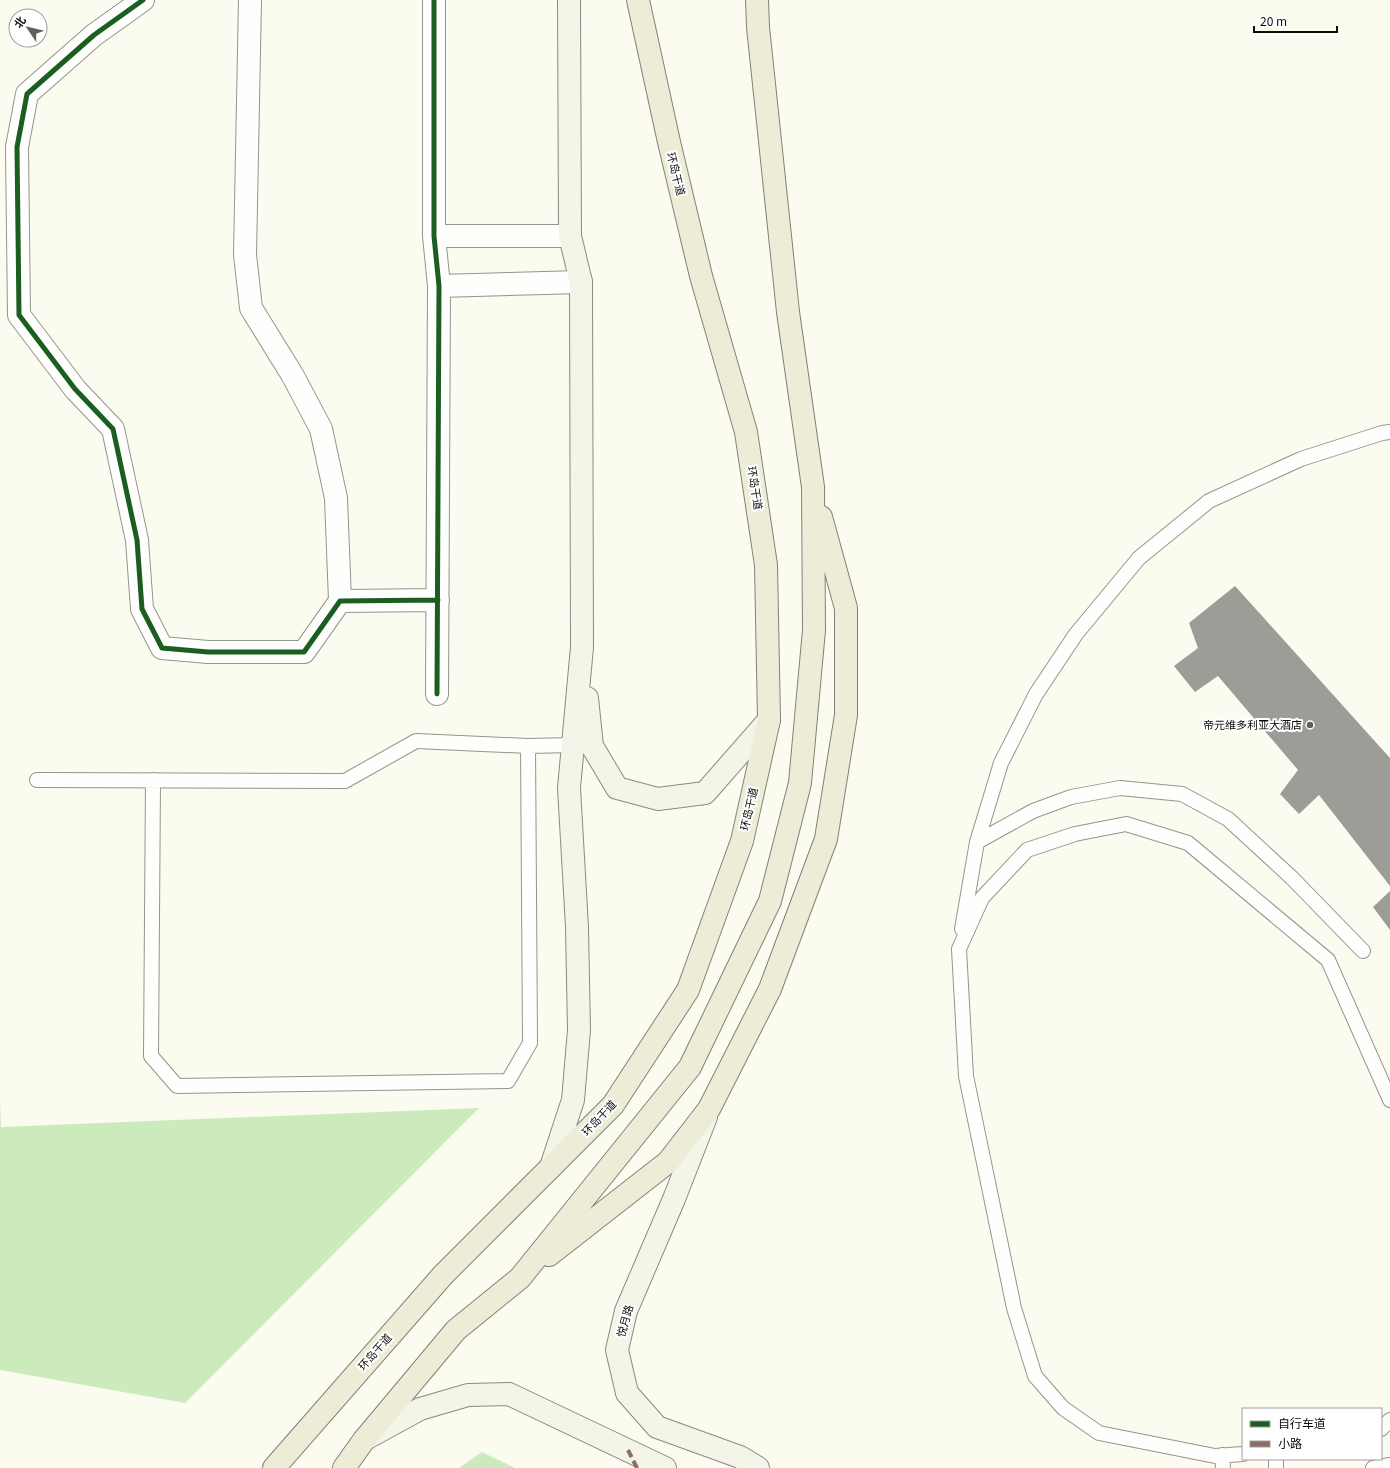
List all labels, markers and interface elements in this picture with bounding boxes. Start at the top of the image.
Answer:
north arrow [8,8,48,48]
scale bar [1254,8,1337,34]
text: 20 m [1260,12,1287,29]
text: 北 [9,13,29,31]
street label: 环岛干道 [664,150,690,197]
street label: 环岛干道 [745,465,767,511]
place label: 帝元维多利亚大酒店 [1203,716,1302,732]
marker: 帝元维多利亚大酒店 [1305,720,1315,730]
street label: 环岛干道 [735,786,761,832]
street label: 环岛干道 [577,1096,619,1139]
street label: 悦月路 [612,1303,636,1339]
street label: 环岛干道 [354,1329,395,1373]
legend [1242,1408,1382,1460]
text: 自行车道 [1278,1414,1326,1431]
text: 小路 [1278,1434,1302,1451]

